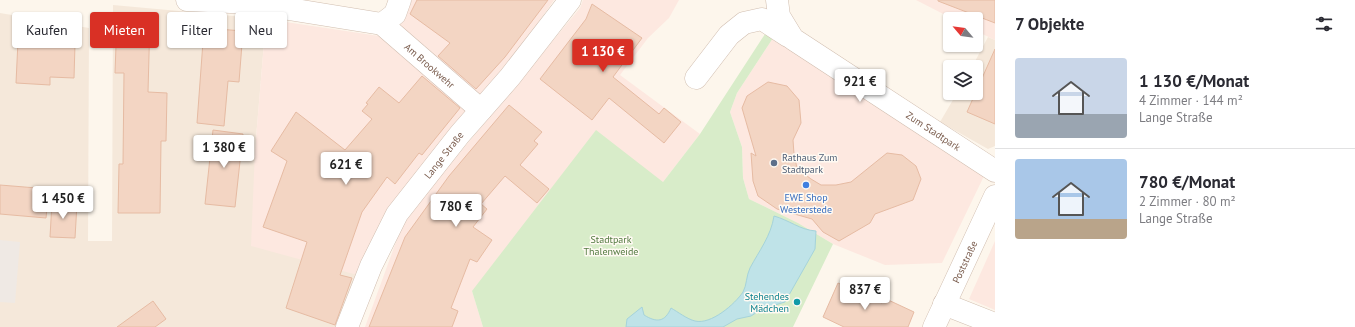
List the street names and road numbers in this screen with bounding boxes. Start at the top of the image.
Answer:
street label: Am Brookwehr [401,40,458,92]
street label: Zum Stadtpark [904,109,963,154]
street label: Lange Straße [421,129,467,181]
street label: Poststraße [949,239,980,285]

